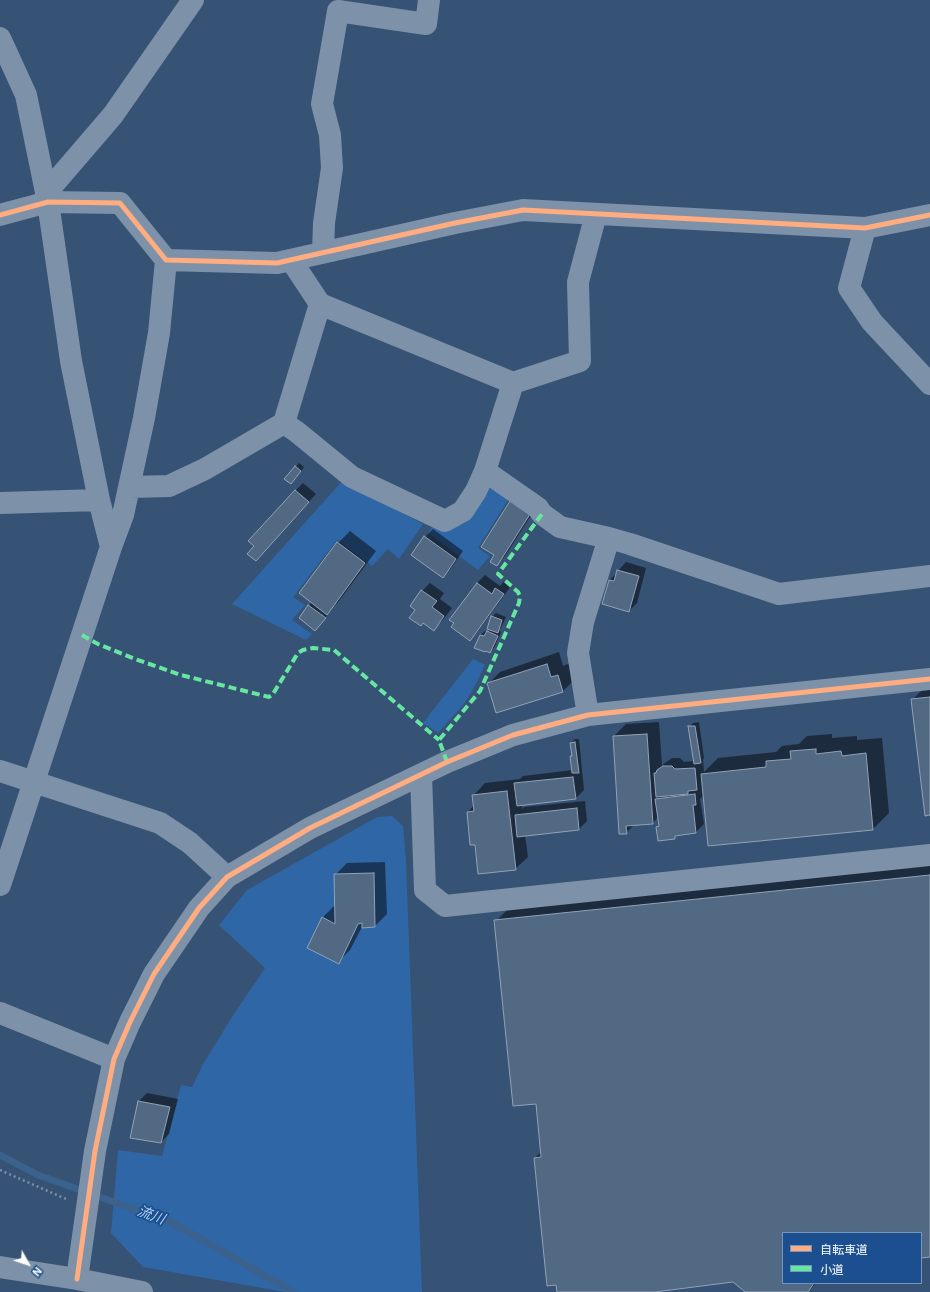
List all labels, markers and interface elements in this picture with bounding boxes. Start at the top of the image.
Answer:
water label: 流川 [135,1202,167,1228]
legend [782,1232,922,1284]
text: 自転車道 [820,1242,868,1256]
north arrow [8,1244,48,1284]
text: 小道 [820,1262,844,1276]
text: N [30,1265,45,1279]

